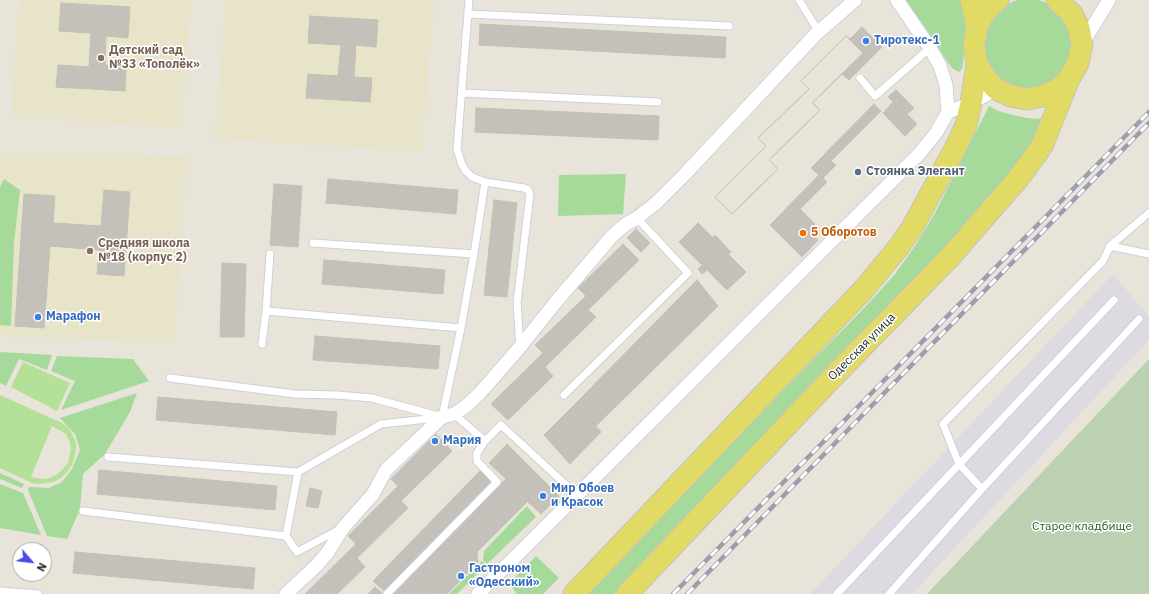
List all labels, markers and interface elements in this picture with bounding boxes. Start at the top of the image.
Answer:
place label: Тиротекс-1 [874,34,940,48]
marker: Тиротекс-1 [861,36,871,46]
place label: Детский сад №33 «Тополёк» [109,44,200,72]
marker: Детский сад №33 «Тополёк» [96,53,106,63]
place label: Стоянка Элегант [866,165,965,179]
marker: Стоянка Элегант [853,167,863,177]
place label: 5 Оборотов [811,226,877,240]
marker: 5 Оборотов [798,228,808,238]
place label: Средняя школа №18 (корпус 2) [98,237,190,265]
marker: Средняя школа №18 (корпус 2) [85,246,95,256]
place label: Марафон [46,310,101,324]
street label: Одесская улица [825,310,899,384]
marker: Марафон [33,312,43,322]
place label: Мария [443,434,481,448]
marker: Мария [430,436,440,446]
place label: Мир Обоев и Красок [551,482,614,510]
marker: Мир Обоев и Красок [538,491,548,501]
park label: Старое кладбище [1032,520,1132,534]
north arrow [12,542,52,582]
text: N [34,560,50,574]
place label: Гастроном «Одесский» [469,562,539,590]
marker: Гастроном «Одесский» [456,571,466,581]

